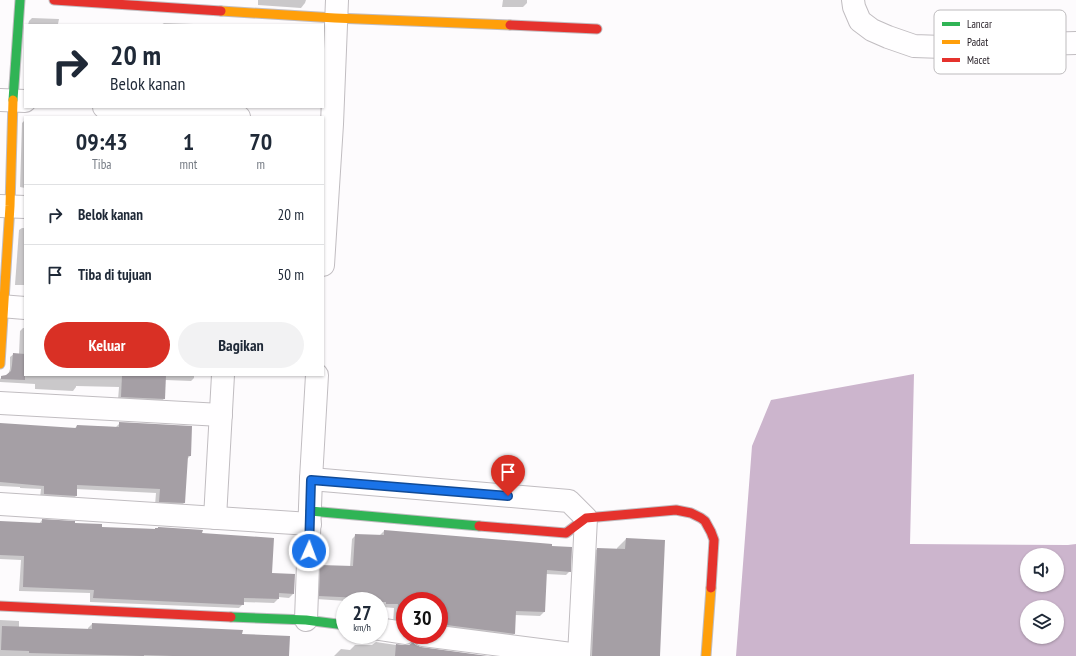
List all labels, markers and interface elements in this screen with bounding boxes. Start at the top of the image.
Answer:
legend [934,10,1066,74]
text: Lancar [967,17,992,31]
text: Padat [967,35,988,49]
text: 20 m [110,36,161,73]
icon: right [44,40,96,92]
text: Macet [967,53,990,67]
text: Belok kanan [110,72,185,95]
text: 09:43 [76,126,128,157]
text: 1 [183,126,194,157]
text: 70 [249,126,272,157]
text: Tiba [92,156,112,173]
text: mnt [180,156,197,173]
text: m [256,156,265,173]
icon: right [44,204,66,226]
text: Belok kanan [78,205,143,224]
text: 20 m [278,205,304,224]
icon: arrive [44,264,66,286]
text: Tiba di tujuan [78,265,152,284]
text: 50 m [278,265,304,284]
button: Keluar [44,322,170,368]
button: Bagikan [178,322,304,368]
pin [491,455,525,496]
icon: arrive [497,461,519,483]
position arrow [288,530,330,572]
map controls [1020,548,1064,644]
button: sound [1020,548,1064,592]
speed limit sign: 30 [396,592,448,644]
text: 27 [352,600,372,626]
button: layers [1020,600,1064,644]
text: km/h [353,621,371,634]

